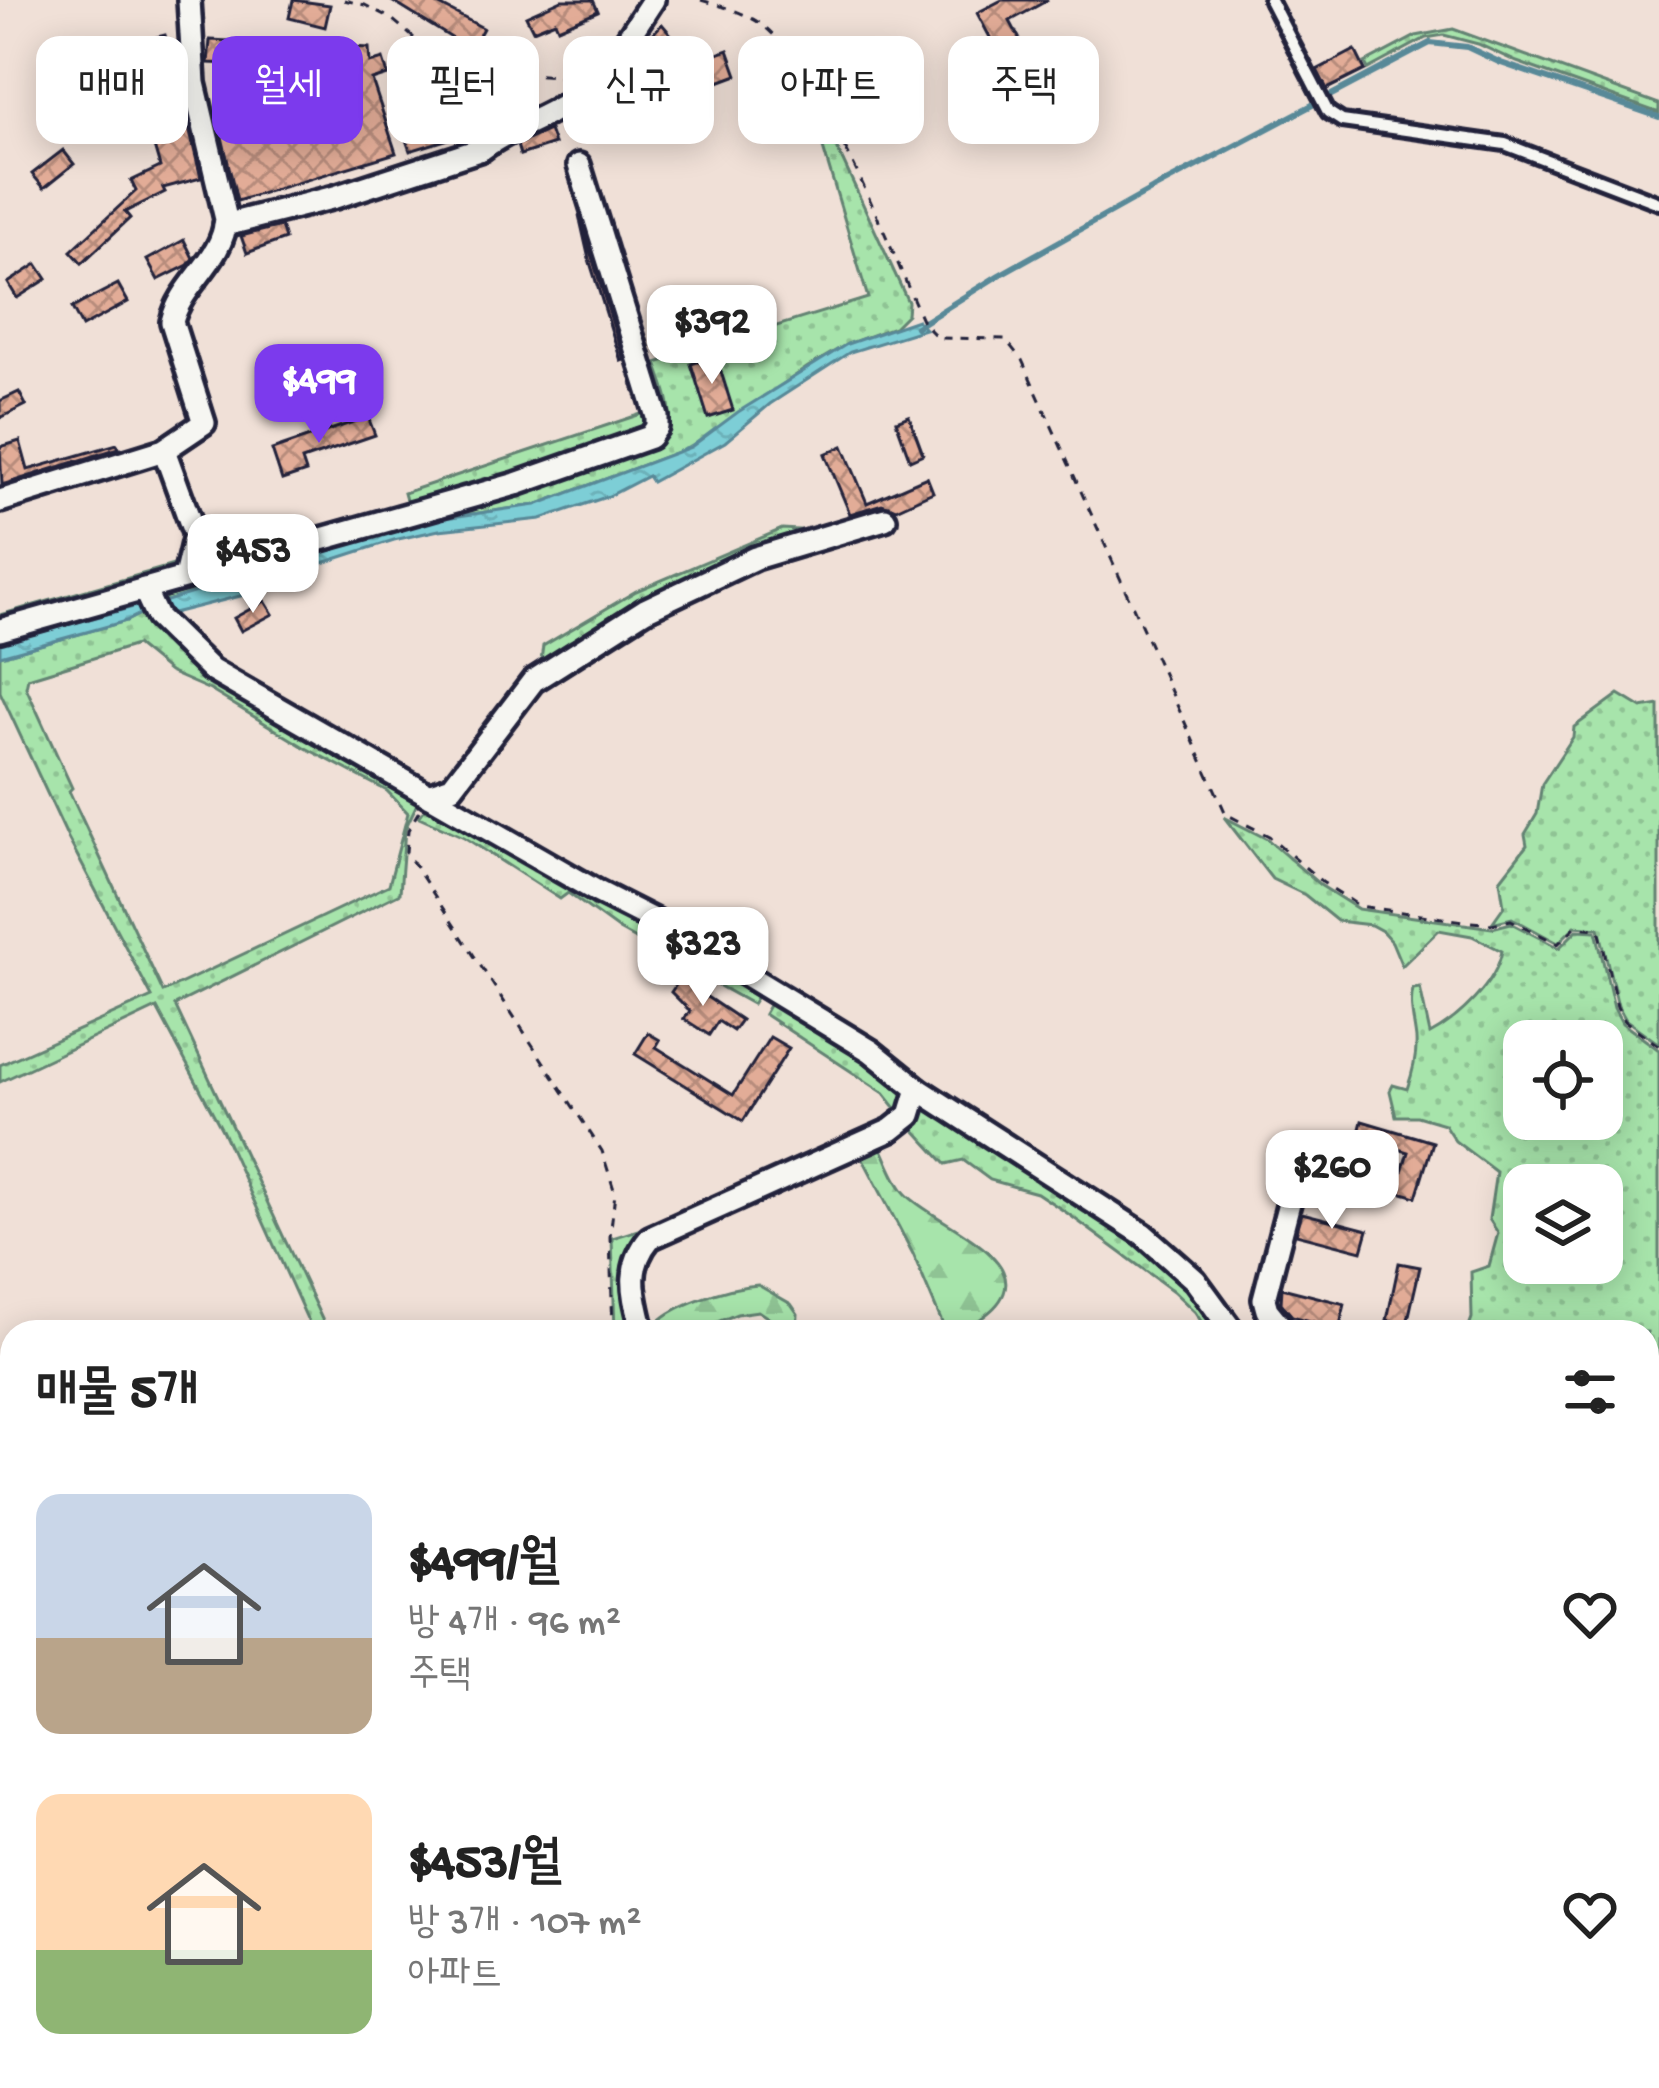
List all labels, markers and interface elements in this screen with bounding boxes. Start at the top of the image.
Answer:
chip: 매매 [36,36,188,144]
chip: 월세 [212,36,363,144]
chip: 필터 [387,36,539,144]
chip: 신규 [563,36,714,144]
chip: 아파트 [738,36,924,144]
chip: 주택 [948,36,1099,144]
pin: $392 [641,285,783,387]
text: $392 [674,301,750,347]
pin: $499 [248,344,390,446]
text: $499 [281,360,357,406]
pin: $453 [182,514,324,616]
text: $453 [215,530,291,576]
pin: $323 [632,907,774,1009]
text: $323 [664,923,742,969]
map controls [1503,1020,1623,1284]
button: locate [1503,1020,1623,1140]
pin: $260 [1261,1130,1403,1232]
text: $260 [1293,1146,1371,1192]
button: layers [1503,1164,1623,1284]
icon: filters [1557,1359,1623,1425]
text: 매물 5개 [36,1366,198,1426]
text: $499/월 [408,1536,559,1596]
icon: home [132,1542,276,1686]
icon: heart [1557,1581,1623,1647]
text: 방 4개 · 96 m² [408,1602,621,1648]
text: 주택 [408,1654,471,1700]
text: $453/월 [408,1836,562,1896]
icon: home [132,1842,276,1986]
icon: heart [1557,1881,1623,1947]
text: 방 3개 · 107 m² [408,1902,642,1948]
text: 아파트 [408,1954,502,2000]

